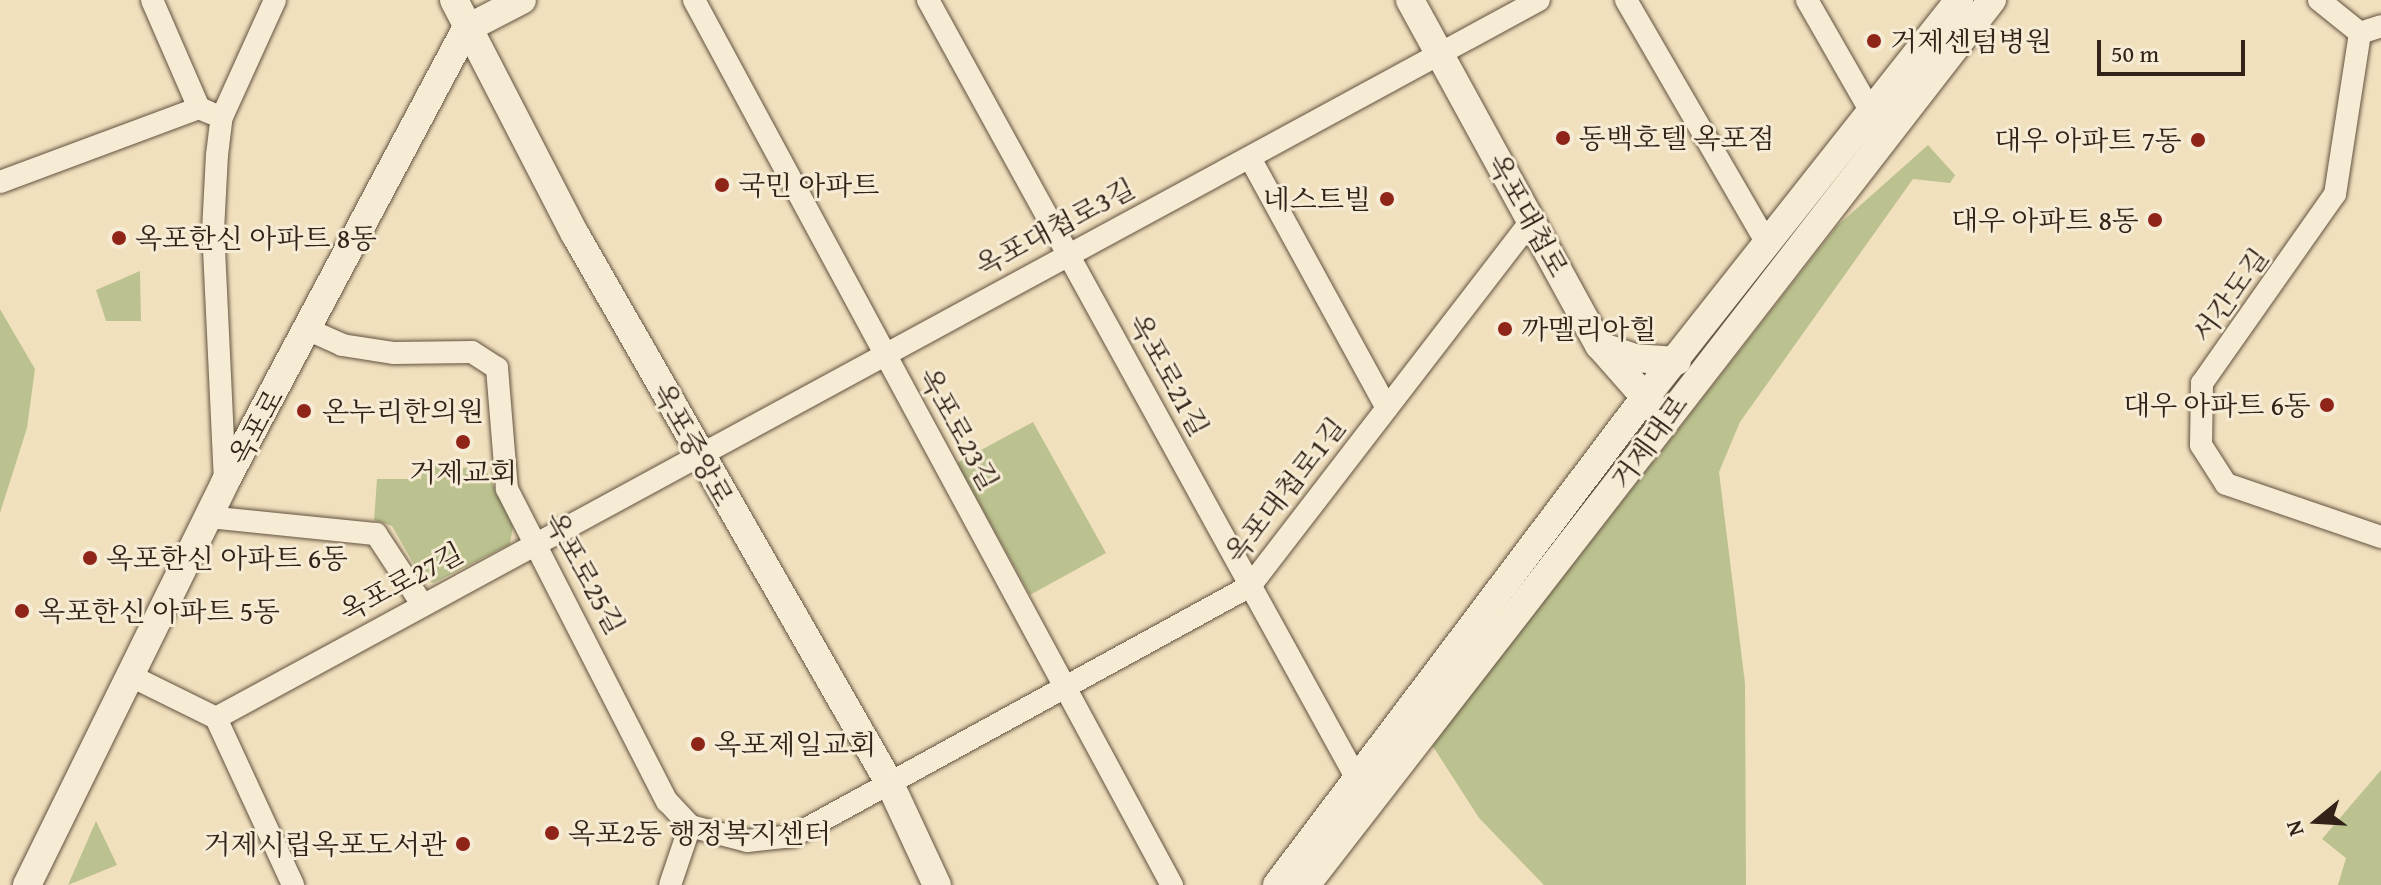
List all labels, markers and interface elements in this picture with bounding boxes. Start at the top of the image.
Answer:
place label: 거제센텀병원 [1890,24,2052,58]
scale bar [2101,24,2249,74]
marker: 거제센텀병원 [1865,32,1883,50]
text: 50 m [2111,36,2159,71]
place label: 동백호텔 옥포점 [1579,121,1775,155]
place label: 대우 아파트 7동 [1994,123,2182,157]
marker: 동백호텔 옥포점 [1554,129,1572,147]
marker: 대우 아파트 7동 [2189,131,2207,149]
street label: 옥포대첩로 [1481,148,1575,282]
place label: 국민 아파트 [738,168,879,202]
street label: 옥포대첩로3길 [970,171,1140,283]
marker: 국민 아파트 [713,176,731,194]
place label: 네스트빌 [1263,182,1371,216]
marker: 네스트빌 [1378,190,1396,208]
place label: 대우 아파트 8동 [1951,203,2139,237]
marker: 대우 아파트 8동 [2146,211,2164,229]
place label: 옥포한신 아파트 8동 [135,221,377,255]
marker: 옥포한신 아파트 8동 [110,229,128,247]
street label: 서간도길 [2185,241,2275,349]
street label: 옥포로21길 [1122,308,1216,442]
place label: 까멜리아힐 [1521,312,1656,346]
marker: 까멜리아힐 [1496,320,1514,338]
street label: 옥포로23길 [912,362,1006,496]
street label: 옥포중앙로 [646,377,740,511]
street label: 옥포로 [222,383,290,471]
street label: 거제대로 [1604,388,1694,496]
place label: 대우 아파트 6동 [2123,388,2311,422]
place label: 온누리한의원 [322,394,484,428]
marker: 대우 아파트 6동 [2318,396,2336,414]
marker: 온누리한의원 [293,400,315,422]
street label: 옥포대첩로1길 [1218,410,1352,570]
marker: 거제교회 [454,433,472,451]
place label: 거제교회 [409,455,517,489]
street label: 옥포로25길 [538,506,632,640]
street label: 옥포로27길 [333,535,469,629]
place label: 옥포한신 아파트 6동 [106,541,348,575]
marker: 옥포한신 아파트 6동 [81,549,99,567]
place label: 옥포한신 아파트 5동 [38,594,280,628]
marker: 옥포한신 아파트 5동 [13,602,31,620]
place label: 옥포제일교회 [714,727,876,761]
marker: 옥포제일교회 [689,735,707,753]
north arrow [2277,781,2357,861]
place label: 옥포2동 행정복지센터 [568,816,831,850]
text: N [2277,816,2312,840]
marker: 옥포2동 행정복지센터 [543,824,561,842]
place label: 거제시립옥포도서관 [204,827,447,861]
marker: 거제시립옥포도서관 [454,835,472,853]

